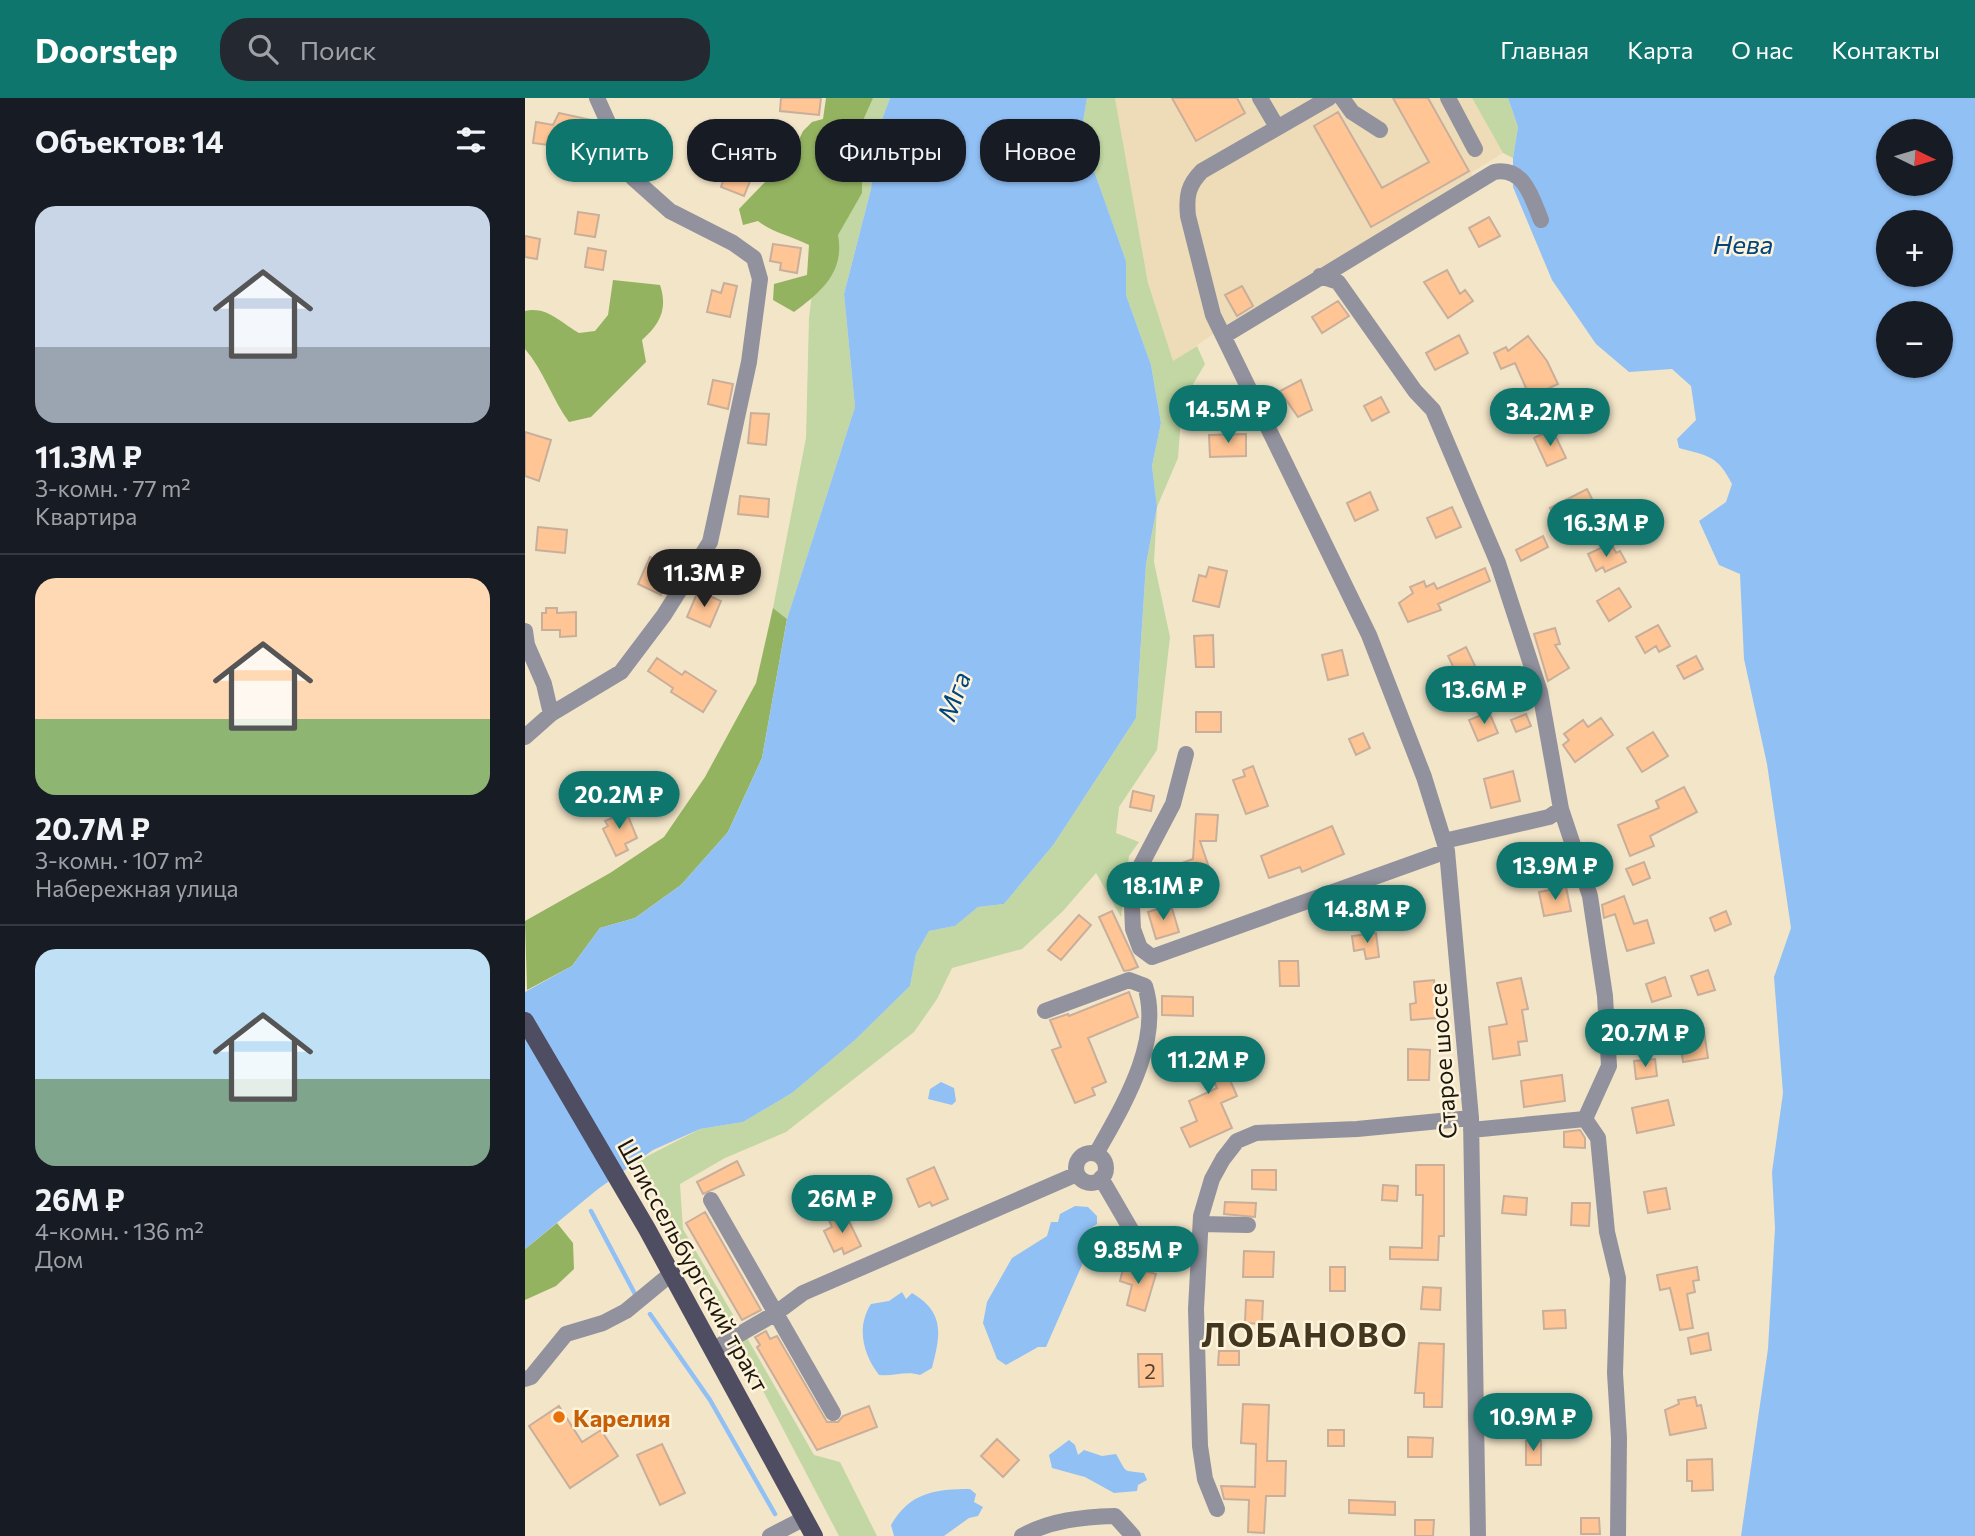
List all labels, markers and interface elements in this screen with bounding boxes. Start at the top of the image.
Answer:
search box [220,18,710,81]
text: Doorstep [35,29,178,70]
icon: search [244,30,282,68]
text: Поиск [300,34,376,65]
text: Главная [1500,35,1589,64]
text: Карта [1627,35,1693,64]
text: О нас [1731,35,1793,64]
text: Контакты [1831,35,1940,64]
chip: Купить [546,119,673,182]
chip: Снять [687,119,801,182]
chip: Фильтры [815,119,966,182]
chip: Новое [980,119,1100,182]
north arrow [1876,119,1953,196]
map controls [1876,119,1953,378]
icon: filters [452,121,490,159]
text: Объектов: 14 [35,122,224,159]
button: + [1876,210,1953,287]
water label: Нева [1713,228,1773,259]
icon: home [200,251,326,377]
button: − [1876,301,1953,378]
pin: 14.5M ₽ [1163,386,1293,445]
pin: 34.2M ₽ [1485,388,1615,448]
text: 14.5M ₽ [1185,394,1271,422]
text: 34.2M ₽ [1506,397,1594,425]
text: 11.3M ₽ [35,437,142,474]
text: 3-комн. · 77 m² [35,474,190,502]
pin: 16.3M ₽ [1541,500,1671,559]
text: Квартира [35,502,137,530]
text: 16.3M ₽ [1563,508,1649,536]
pin: 11.3M ₽ [639,550,769,609]
text: 11.3M ₽ [663,558,745,586]
icon: home [200,623,326,749]
pin: 13.6M ₽ [1419,666,1549,726]
water label: Мга [930,667,976,725]
text: 13.6M ₽ [1441,675,1527,703]
pin: 20.2M ₽ [554,772,684,831]
text: 20.2M ₽ [575,780,663,808]
text: 20.7M ₽ [35,809,150,846]
pin: 13.9M ₽ [1490,842,1620,902]
text: 3-комн. · 107 m² [35,846,203,874]
text: 13.9M ₽ [1512,851,1598,879]
pin: 18.1M ₽ [1098,862,1228,922]
text: 18.1M ₽ [1123,871,1203,899]
text: Набережная улица [35,874,239,902]
pin: 14.8M ₽ [1302,886,1432,945]
text: 14.8M ₽ [1324,894,1410,922]
street label: Старое шоссе [1422,982,1462,1140]
icon: home [200,994,326,1120]
pin: 20.7M ₽ [1580,1010,1710,1069]
text: 20.7M ₽ [1601,1018,1689,1046]
pin: 11.2M ₽ [1143,1037,1273,1096]
text: 11.2M ₽ [1167,1045,1249,1073]
street label: Шлиссельбургский тракт [612,1133,776,1397]
pin: 26M ₽ [793,1176,891,1235]
text: 26M ₽ [35,1180,125,1217]
text: 26M ₽ [808,1184,876,1212]
text: 4-комн. · 136 m² [35,1217,204,1245]
pin: 9.85M ₽ [1073,1226,1203,1286]
text: 9.85M ₽ [1094,1235,1183,1263]
text: Дом [35,1245,83,1273]
district label: ЛОБАНОВО [1201,1314,1409,1354]
house number: 2 [1144,1358,1156,1383]
pin: 10.9M ₽ [1468,1394,1598,1453]
text: 10.9M ₽ [1489,1402,1577,1430]
place label: Карелия [573,1403,671,1432]
marker: Карелия [551,1409,567,1425]

